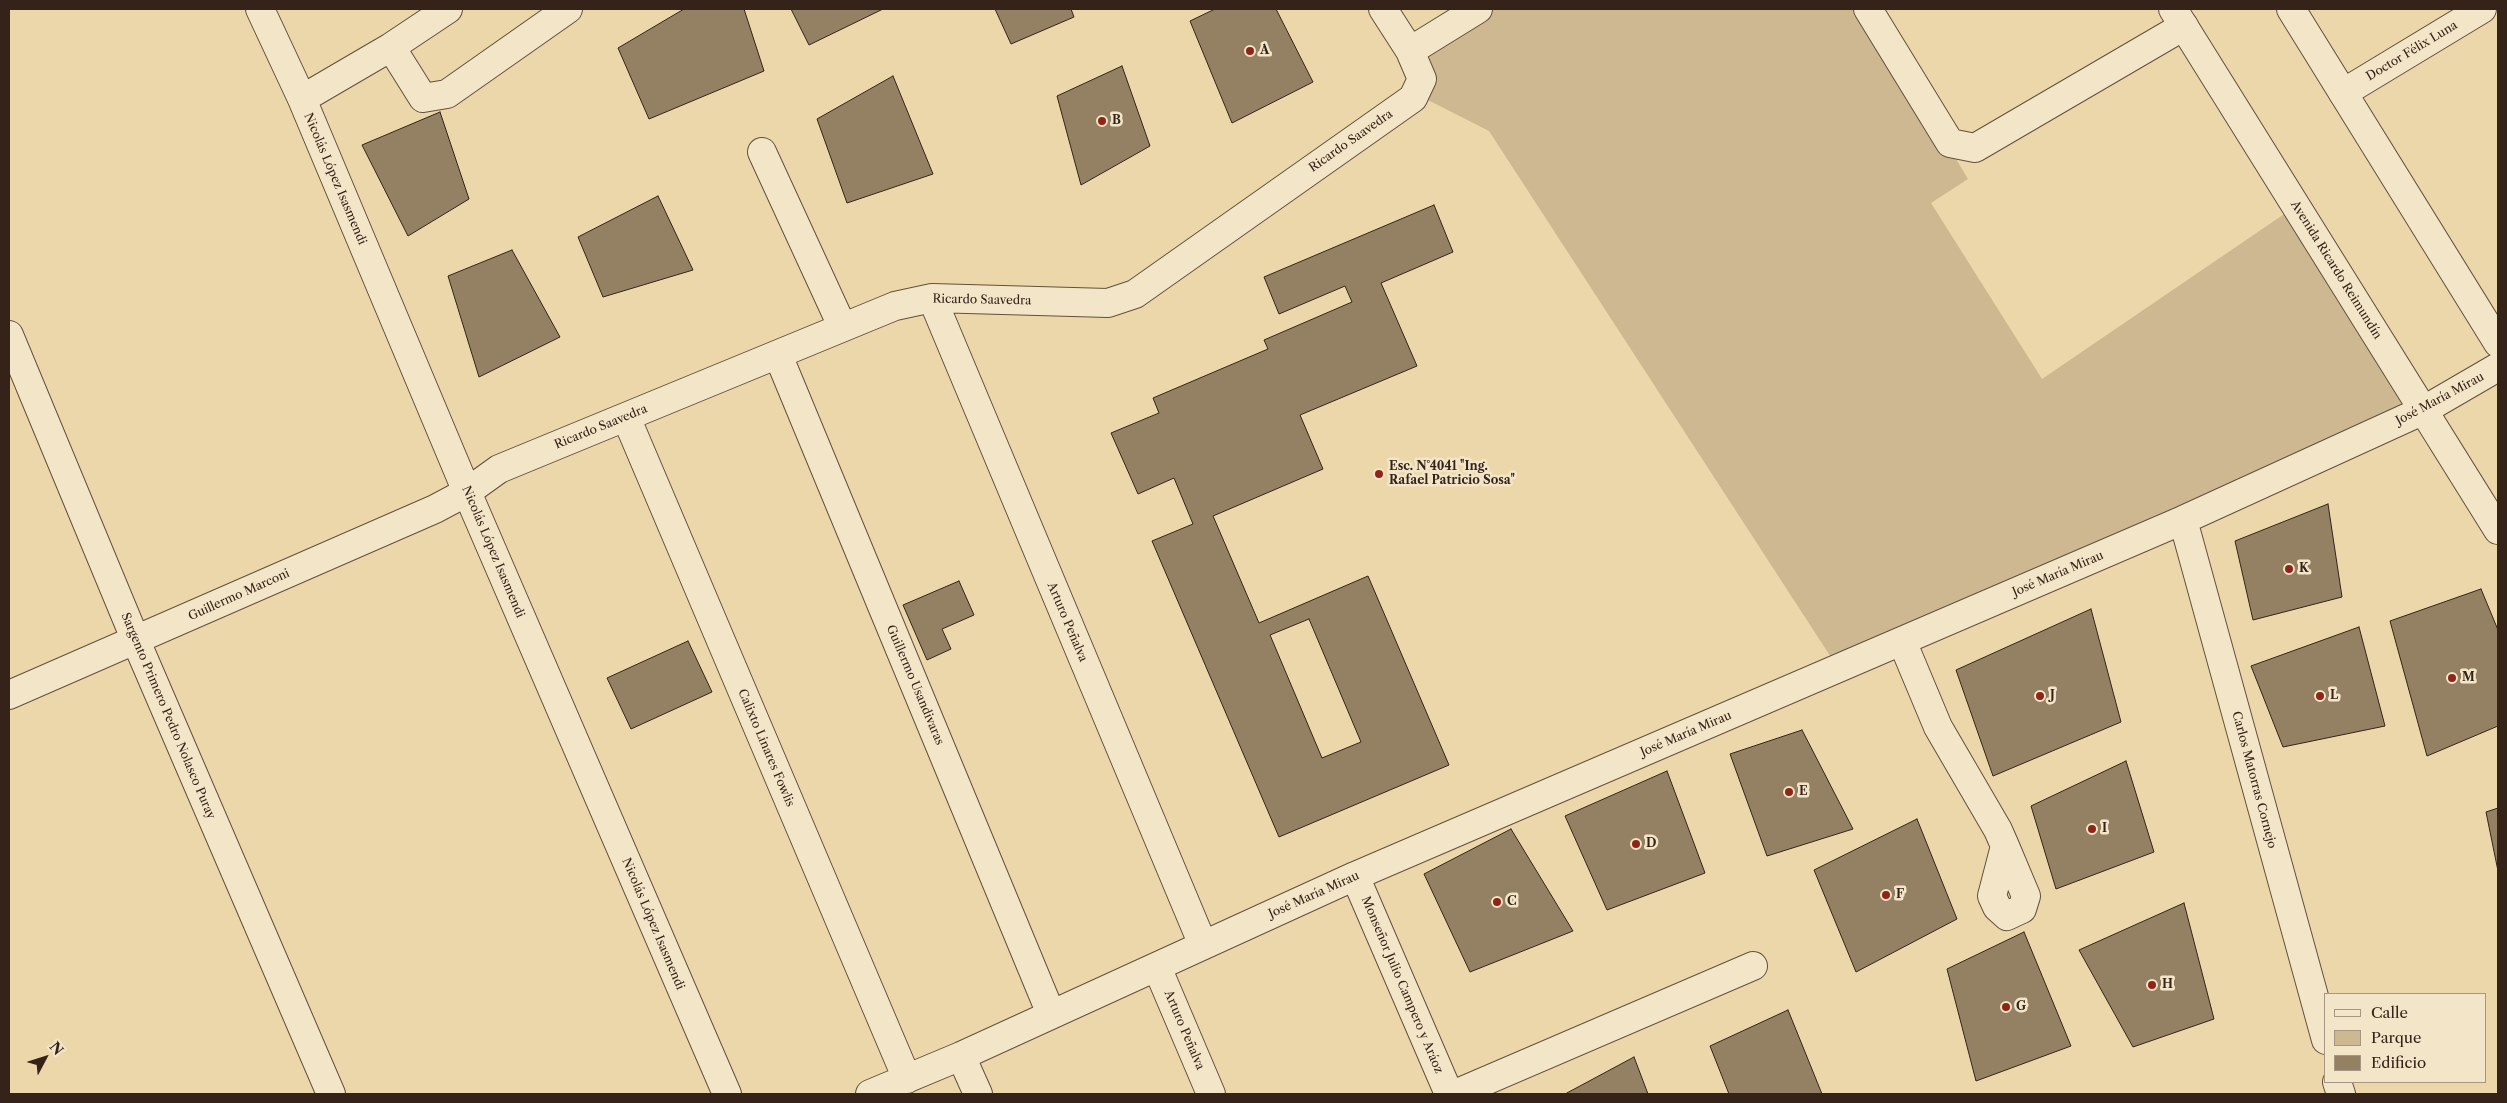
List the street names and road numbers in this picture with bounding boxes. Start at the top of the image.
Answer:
street label: Doctor Félix Luna [2364,18,2460,84]
street label: Ricardo Saavedra [1306,107,1396,175]
street label: Nicolás López Isasmendi [301,111,369,247]
street label: Avenida Ricardo Reimundín [2287,198,2385,342]
street label: Ricardo Saavedra [932,292,1032,308]
street label: José María Mirau [2394,370,2486,428]
street label: Ricardo Saavedra [552,402,650,452]
street label: Nicolás López Isasmendi [459,484,527,620]
street label: José María Mirau [2010,548,2106,600]
street label: Guillermo Marconi [186,566,292,624]
street label: Arturo Peñalva [1044,580,1090,664]
street label: Sargento Primero Pedro Nolasco Puray [118,611,218,821]
street label: Guillermo Usandivaras [883,623,947,747]
street label: Calixto Linares Fowlis [735,687,797,809]
street label: José María Mirau [1638,708,1734,760]
street label: Carlos Matorras Cornejo [2229,710,2279,850]
street label: Nicolás López Isasmendi [619,856,687,992]
street label: José María Mirau [1266,869,1362,921]
street label: Monseñor Julio Campero y Aráoz [1358,894,1446,1076]
street label: Arturo Peñalva [1161,988,1207,1072]

